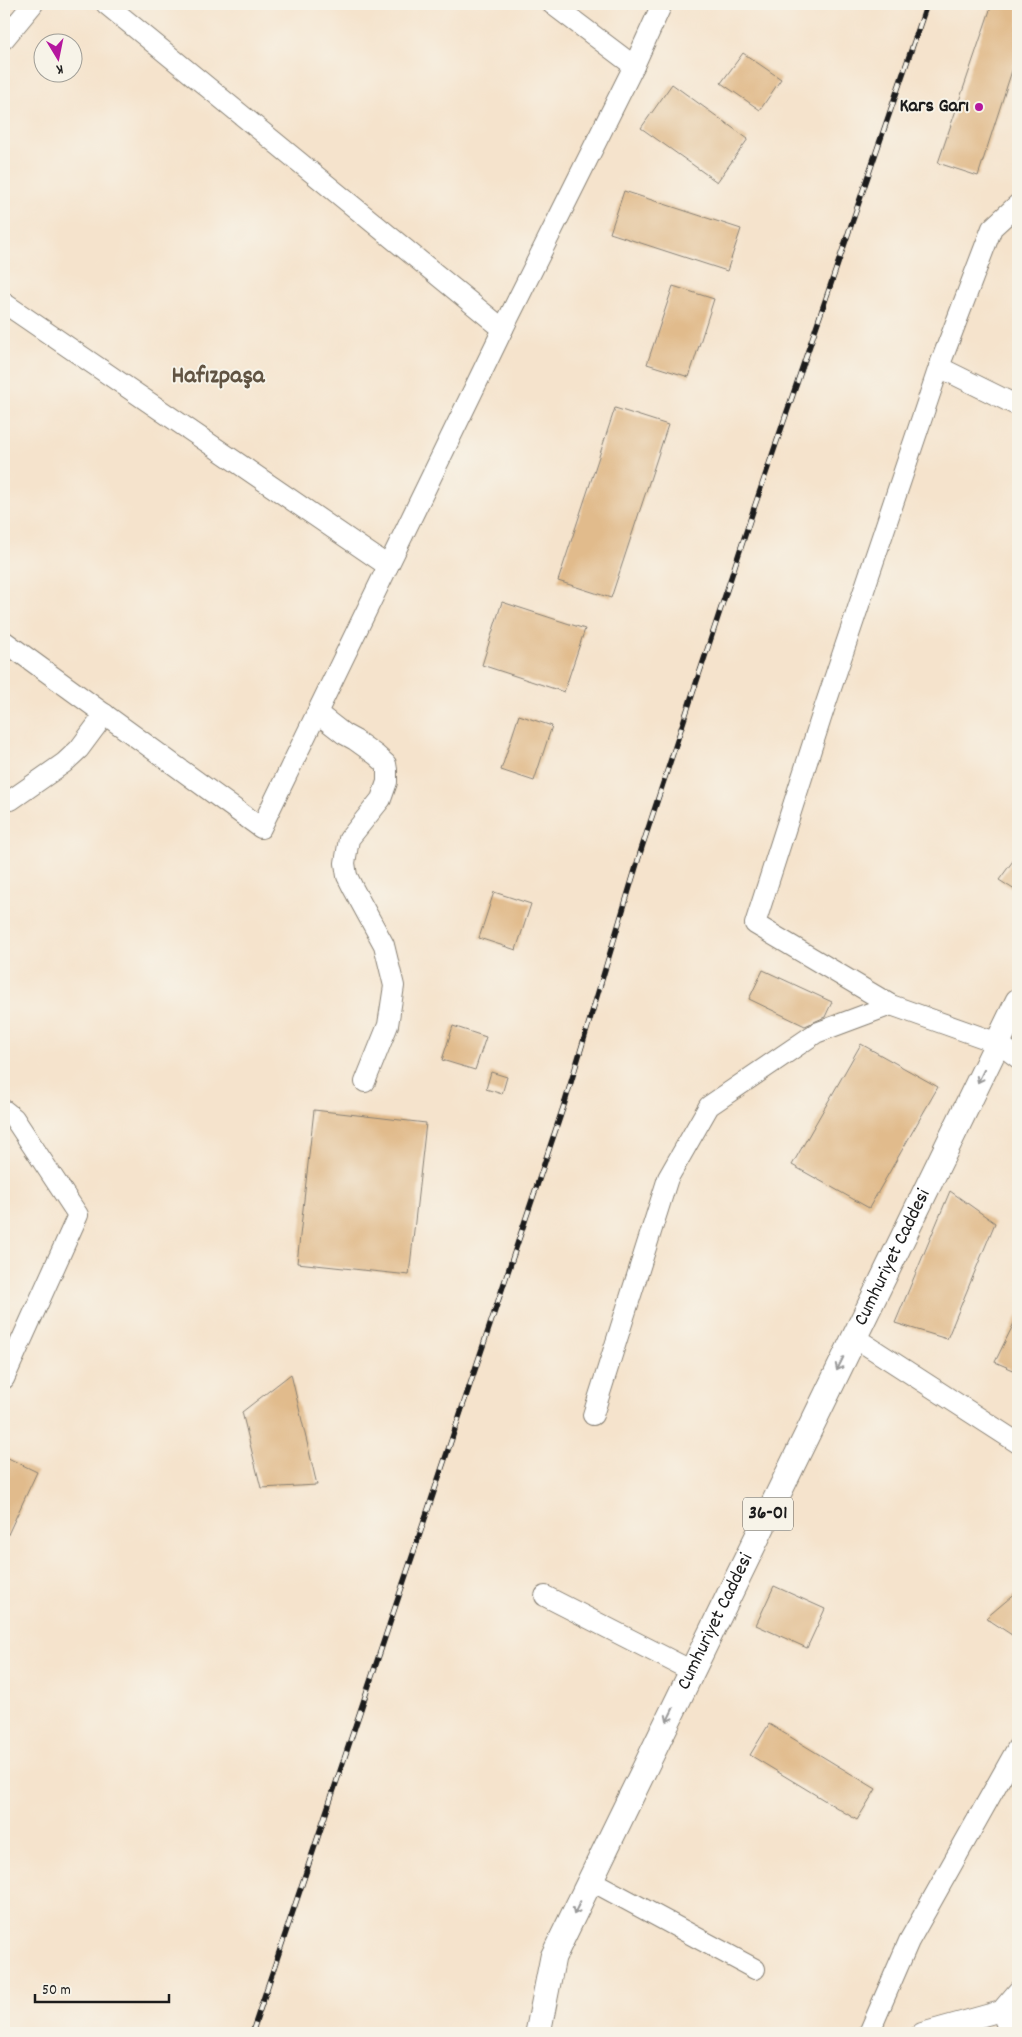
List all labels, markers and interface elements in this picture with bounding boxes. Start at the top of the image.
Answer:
north arrow [32,32,82,82]
text: K [54,58,65,79]
place label: Kars Garı [899,93,969,121]
marker: Kars Garı [973,101,985,113]
district label: Hafızpaşa [171,359,266,395]
one-way arrow [976,1069,986,1084]
street label: Cumhuriyet Caddesi [848,1184,938,1331]
one-way arrow [835,1356,845,1371]
road number: 36-01 [743,1498,793,1530]
street label: Cumhuriyet Caddesi [671,1549,761,1695]
one-way arrow [665,1707,675,1722]
one-way arrow [571,1900,581,1915]
scale bar [35,1972,169,2004]
text: 50 m [42,1980,71,2002]

